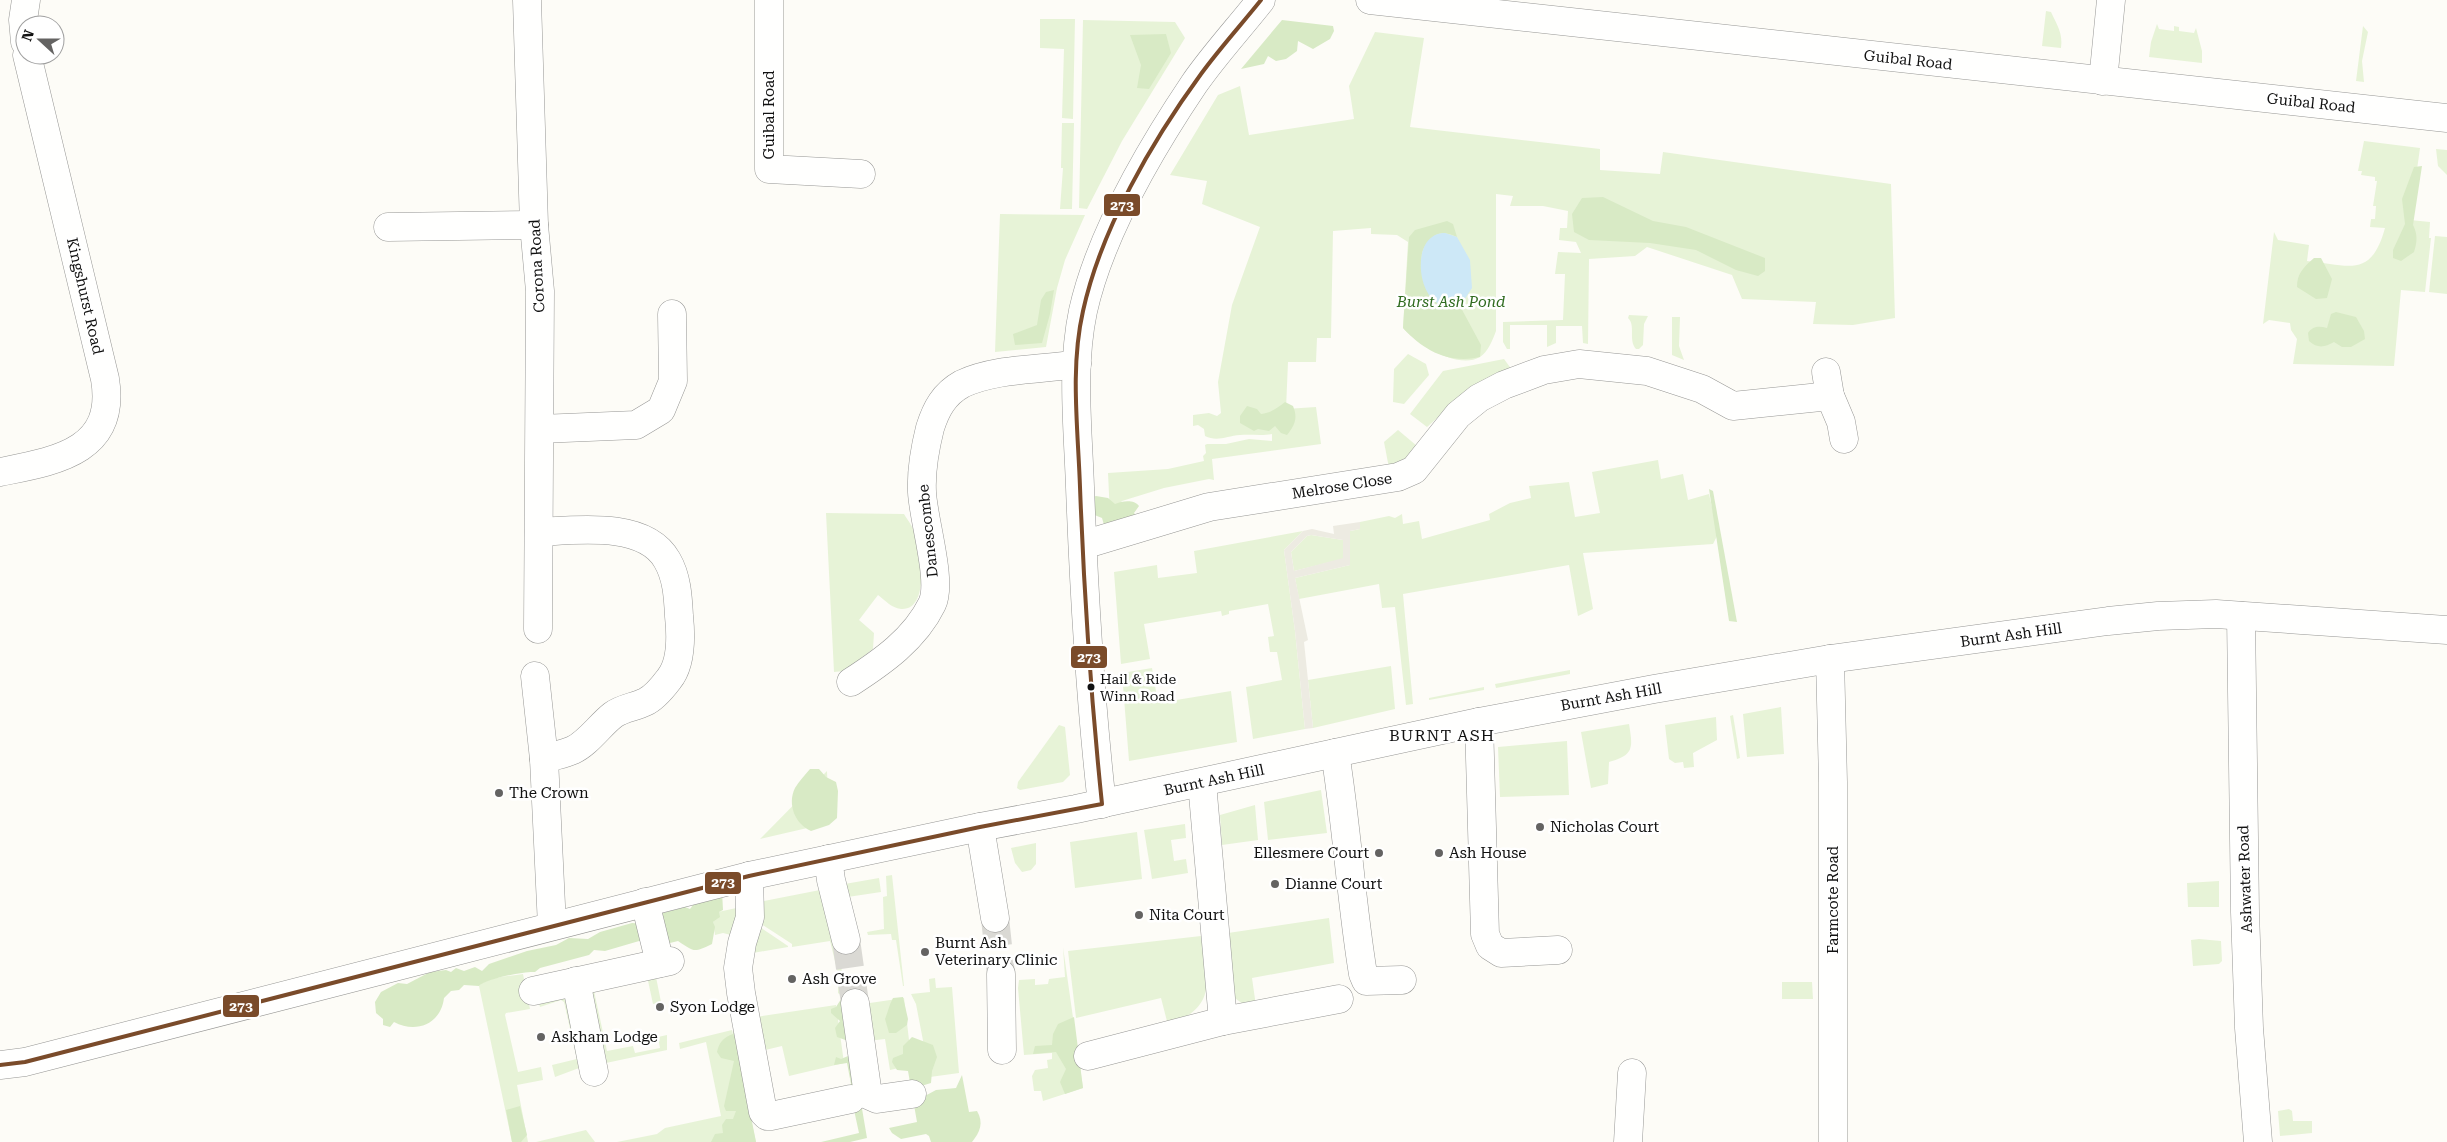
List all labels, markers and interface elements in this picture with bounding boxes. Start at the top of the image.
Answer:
north arrow [15,15,65,65]
text: N [18,27,37,43]
street label: Guibal Road [1863,46,1954,74]
street label: Guibal Road [760,70,778,160]
street label: Guibal Road [2266,89,2357,117]
line badge: 273 [1103,193,1141,217]
text: 273 [1110,197,1134,213]
street label: Corona Road [526,218,548,313]
street label: Kingshurst Road [63,236,107,357]
park label: Burst Ash Pond [1396,293,1505,311]
street label: Melrose Close [1291,469,1393,503]
street label: Danescombe [914,483,942,579]
street label: Burnt Ash Hill [1959,619,2063,651]
line badge: 273 [1070,645,1108,669]
text: 273 [1077,649,1101,665]
place label: Hail & Ride Winn Road [1100,671,1177,704]
street label: Burnt Ash Hill [1559,679,1663,715]
marker: Hail & Ride Winn Road [1086,682,1096,692]
district label: BURNT ASH [1389,726,1495,745]
street label: Burnt Ash Hill [1162,760,1266,799]
place label: The Crown [509,784,589,802]
marker: The Crown [493,787,505,799]
place label: Nicholas Court [1550,818,1660,836]
marker: Nicholas Court [1534,821,1546,833]
street label: Ashwater Road [2234,824,2256,933]
place label: Ellesmere Court [1253,844,1369,862]
place label: Ash House [1449,844,1526,862]
street label: Farmcote Road [1824,846,1842,954]
marker: Ellesmere Court [1373,847,1385,859]
marker: Ash House [1433,847,1445,859]
line badge: 273 [704,871,742,895]
text: 273 [711,874,735,890]
place label: Dianne Court [1285,875,1383,893]
marker: Dianne Court [1269,878,1281,890]
place label: Nita Court [1149,906,1225,924]
marker: Nita Court [1133,909,1145,921]
place label: Burnt Ash Veterinary Clinic [935,934,1057,969]
marker: Burnt Ash Veterinary Clinic [919,946,931,958]
place label: Ash Grove [802,970,877,988]
marker: Ash Grove [786,973,798,985]
line badge: 273 [222,994,260,1018]
text: 273 [229,998,253,1014]
place label: Syon Lodge [670,998,755,1016]
marker: Syon Lodge [654,1001,666,1013]
place label: Askham Lodge [551,1028,658,1046]
marker: Askham Lodge [535,1031,547,1043]

